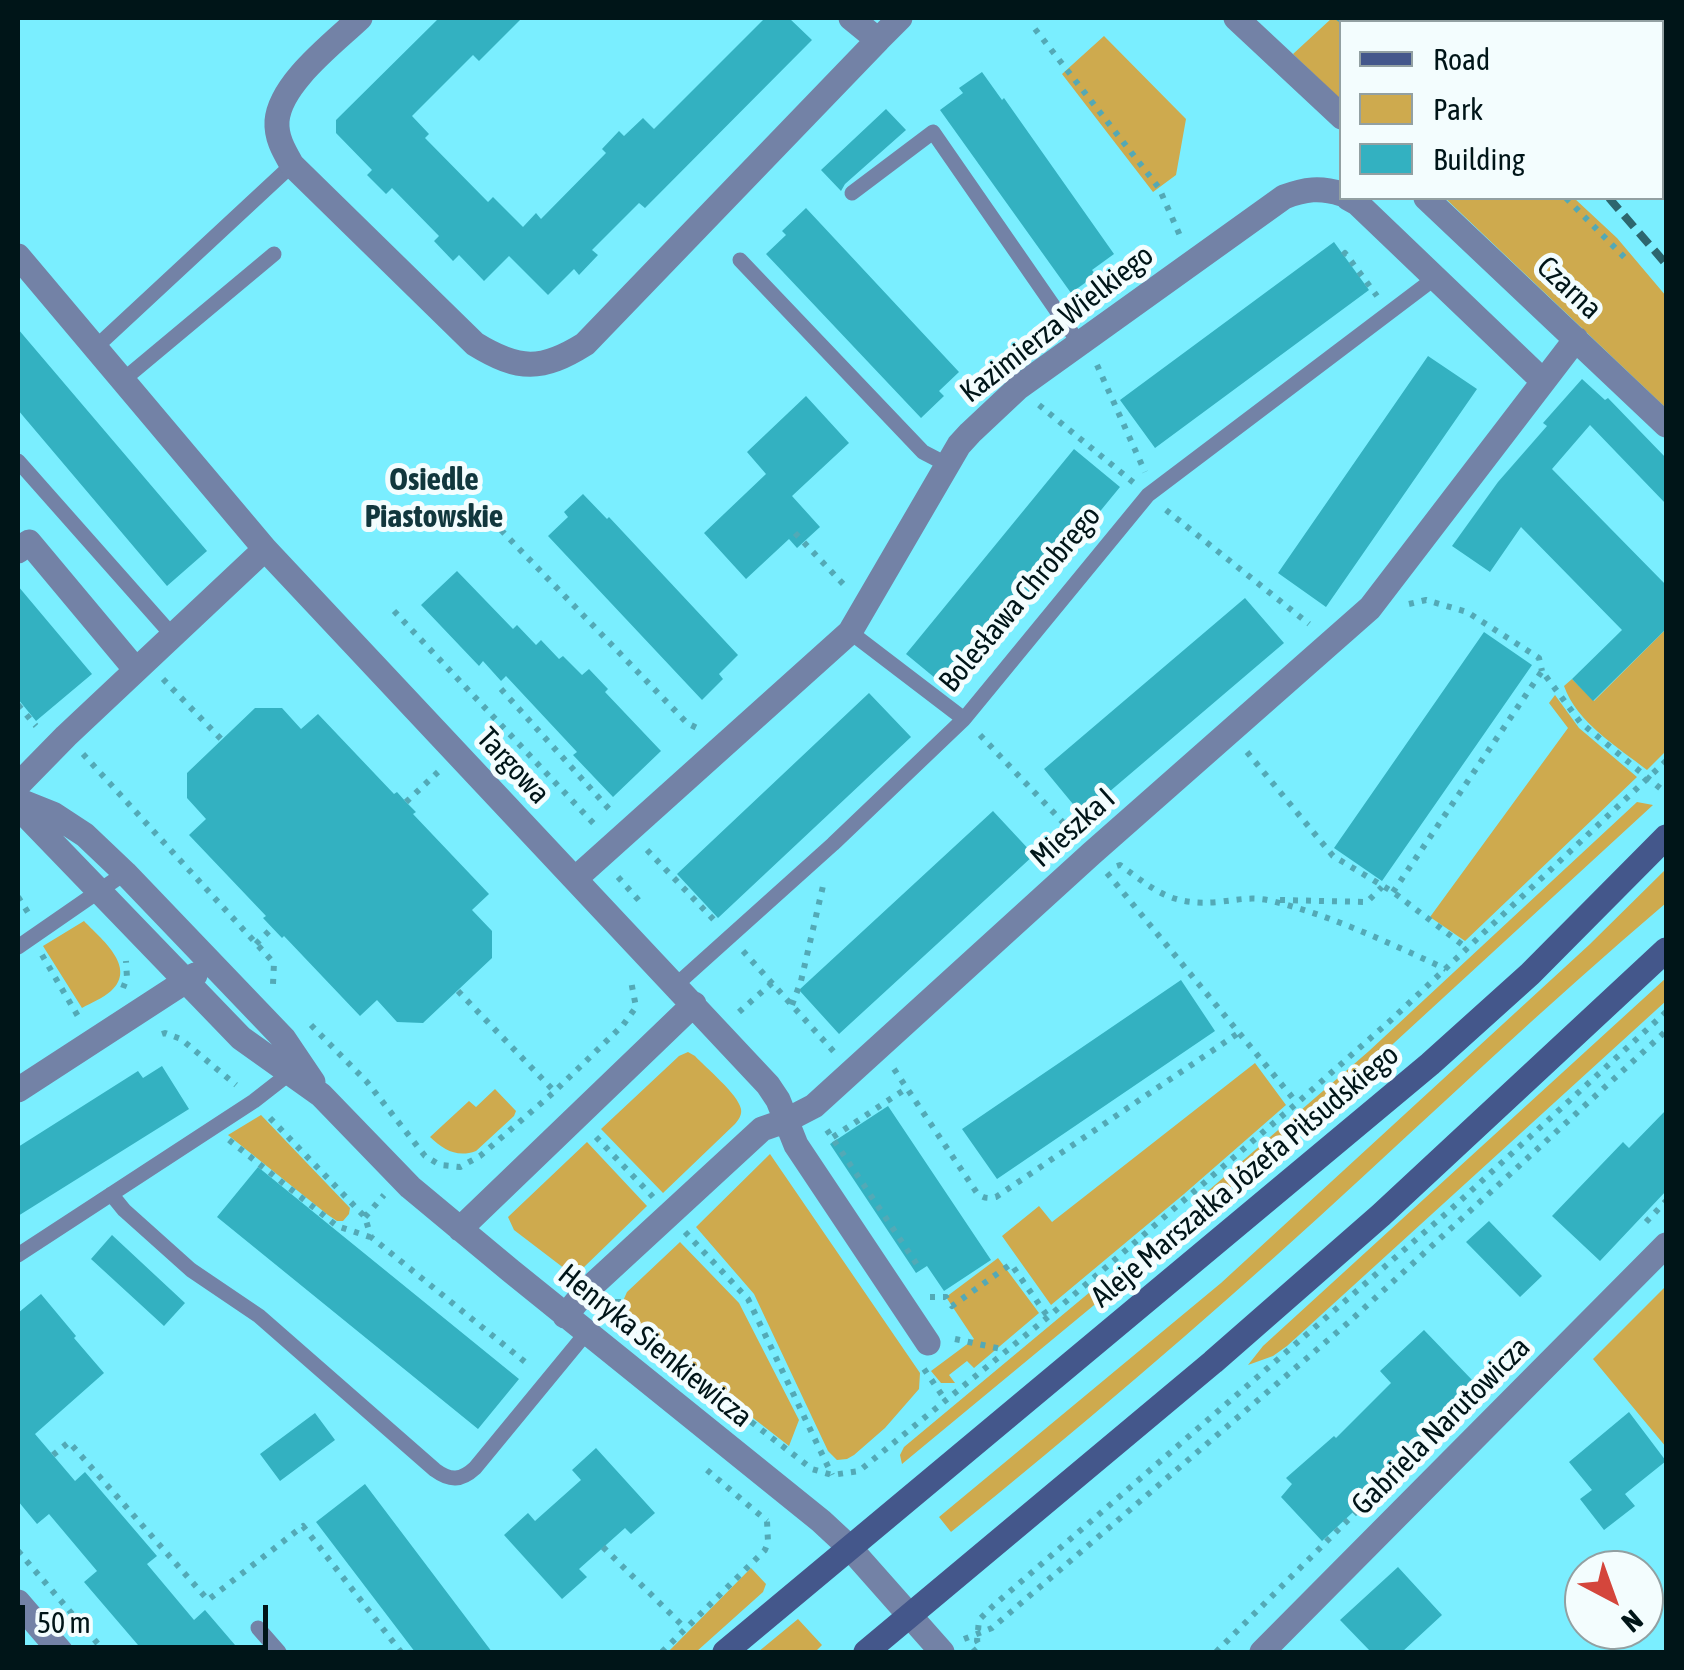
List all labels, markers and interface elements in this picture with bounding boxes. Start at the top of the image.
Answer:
legend [1339,20,1664,200]
text: Road [1433,42,1490,76]
text: Park [1433,92,1483,126]
text: Building [1433,142,1525,176]
street label: Kazimierza Wielkiego [953,237,1161,411]
street label: Czarna [1529,249,1609,327]
district label: Osiedle Piastowskie [365,461,503,536]
street label: Bolesława Chrobrego [932,499,1108,699]
street label: Targowa [469,721,557,811]
street label: Mieszka I [1023,781,1123,875]
street label: Aleje Marszałka Józefa Piłsudskiego [1084,1037,1406,1315]
street label: Henryka Sienkiewicza [551,1257,759,1435]
street label: Gabriela Narutowicza [1344,1329,1538,1523]
north arrow [1564,1550,1664,1650]
scale bar [25,1585,272,1647]
text: N [1616,1604,1649,1639]
text: 50 m [37,1605,91,1639]

